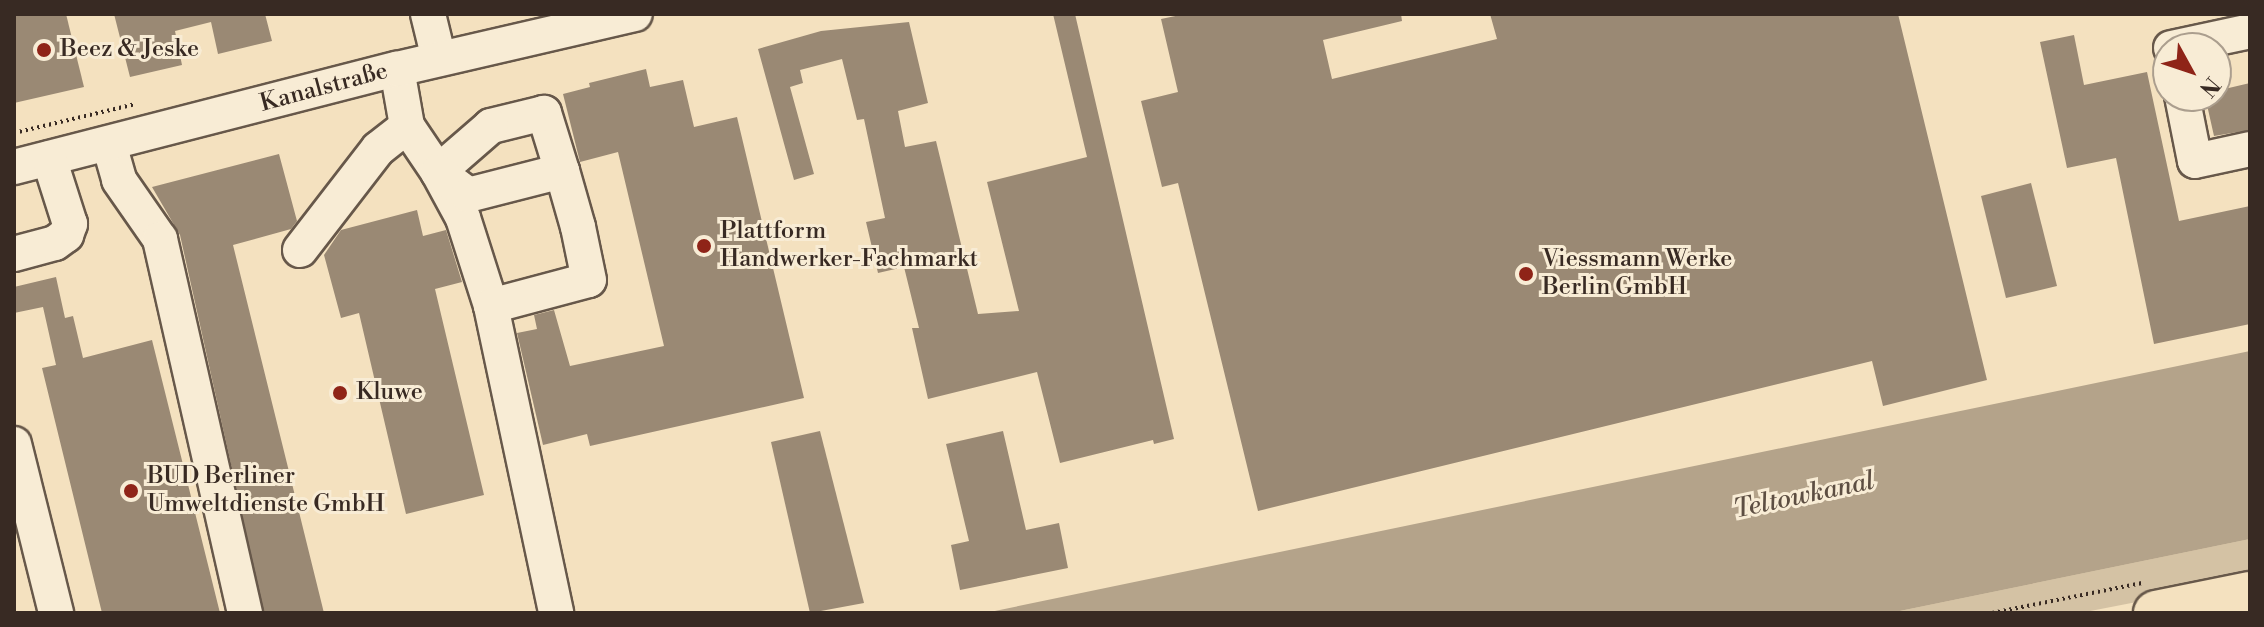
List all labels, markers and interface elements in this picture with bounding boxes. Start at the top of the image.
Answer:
north arrow [2152,32,2232,112]
place label: Beez & Jeske [60,36,199,64]
marker: Beez & Jeske [35,41,53,59]
street label: Kanalstraße [257,57,391,119]
text: N [2193,71,2225,102]
place label: Plattform Handwerker-Fachmarkt [720,218,978,274]
marker: Plattform Handwerker-Fachmarkt [695,237,713,255]
place label: Viessmann Werke Berlin GmbH [1542,246,1732,302]
marker: Viessmann Werke Berlin GmbH [1517,265,1535,283]
place label: Kluwe [356,379,423,407]
marker: Kluwe [331,384,349,402]
place label: BUD Berliner Umweltdienste GmbH [147,463,385,519]
water label: Teltowkanal [1731,466,1877,526]
marker: BUD Berliner Umweltdienste GmbH [122,482,140,500]

